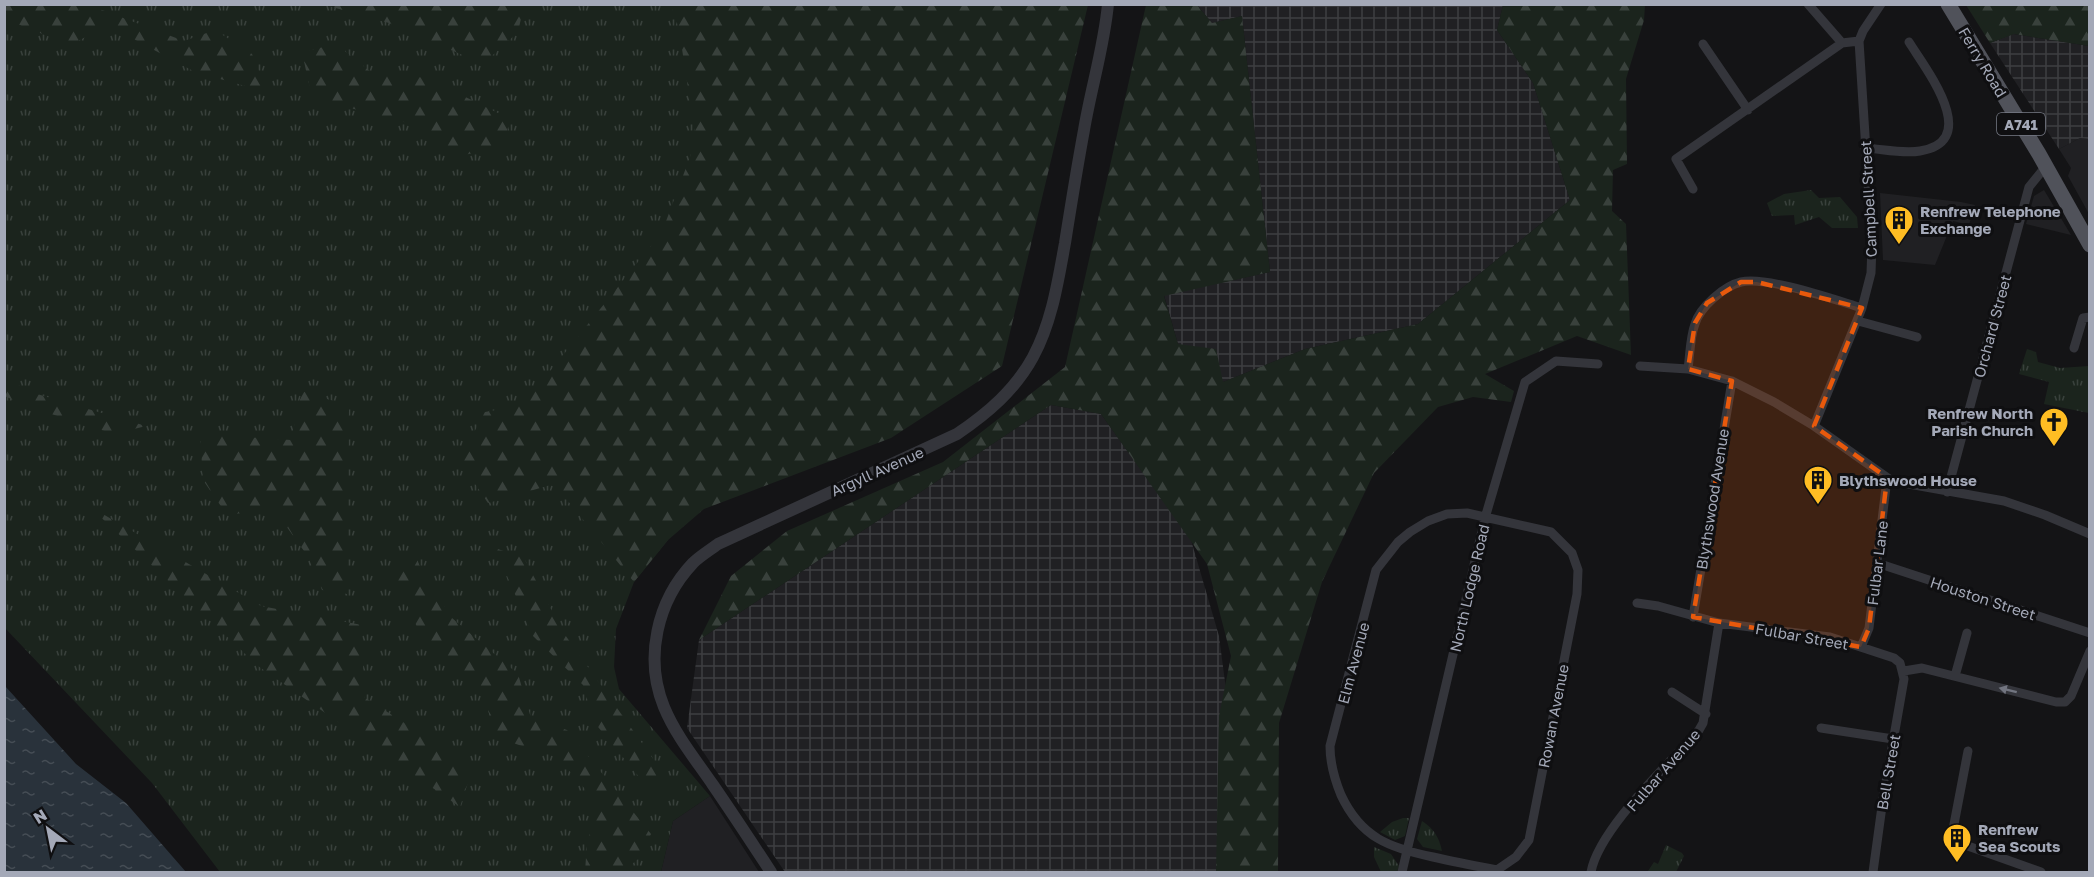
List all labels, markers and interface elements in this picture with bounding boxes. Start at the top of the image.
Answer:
street label: Ferry Road [1955,24,2011,100]
road number: A741 [1997,113,2045,135]
street label: Campbell Street [1856,140,1880,258]
place label: Renfrew Telephone Exchange [1920,202,2061,237]
building icon: Renfrew Telephone Exchange [1883,204,1915,246]
street label: Orchard Street [1970,273,2014,379]
place label: Renfrew North Parish Church [1927,404,2033,439]
church icon: Renfrew North Parish Church [2038,406,2070,448]
street label: Blythswood Avenue [1692,427,1732,571]
street label: Argyll Avenue [828,442,926,499]
building icon: Blythswood House [1802,464,1834,506]
place label: Blythswood House [1839,471,1977,489]
street label: Fulbar Lane [1863,519,1891,606]
street label: North Lodge Road [1446,522,1492,654]
street label: Houston Street [1928,572,2038,624]
street label: Fulbar Street [1754,619,1850,653]
street label: Elm Avenue [1333,620,1373,706]
street label: Rowan Avenue [1534,662,1572,769]
one-way arrow [1999,684,2017,694]
street label: Fulbar Avenue [1622,725,1704,815]
street label: Bell Street [1872,733,1904,811]
north arrow [18,799,78,859]
text: N [30,805,51,828]
place label: Renfrew Sea Scouts [1978,820,2060,855]
building icon: Renfrew Sea Scouts [1941,822,1973,864]

